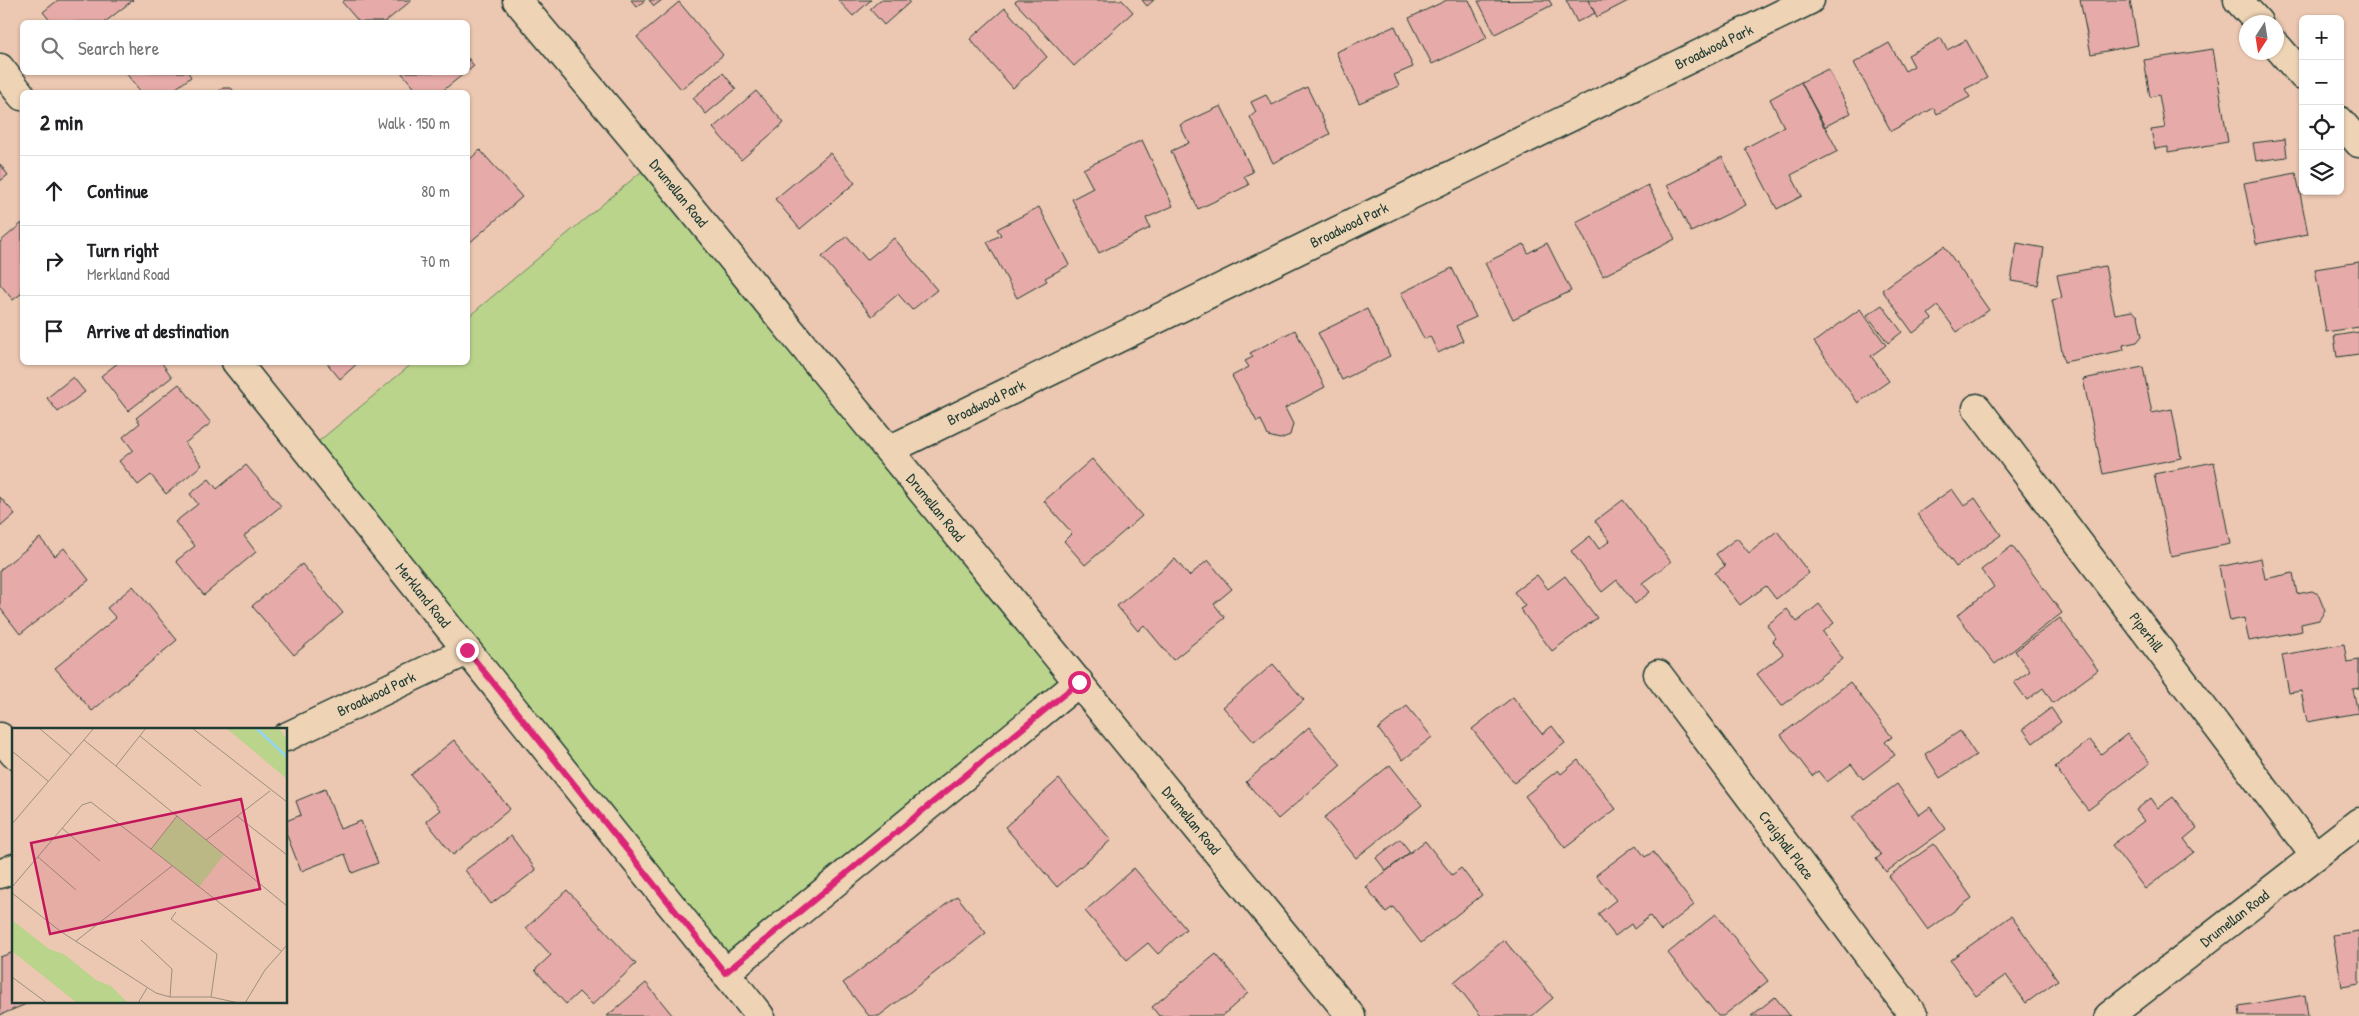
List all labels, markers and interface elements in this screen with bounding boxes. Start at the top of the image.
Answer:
north arrow [2239,15,2284,60]
map controls [2299,15,2344,195]
button: + [2299,15,2344,60]
street label: Broadwood Park [1671,19,1756,75]
search box [20,20,470,75]
icon: search [38,34,66,62]
text: Search here [78,35,159,61]
button: − [2299,60,2344,105]
button: locate [2299,105,2344,150]
text: 2 min [40,108,83,137]
text: Walk · 150 m [378,112,450,134]
button: layers [2299,150,2344,195]
street label: Drumellan Road [645,155,713,232]
icon: ahead [40,177,68,205]
text: Continue [87,178,148,204]
text: 80 m [421,180,450,202]
street label: Broadwood Park [1306,197,1391,253]
text: Turn right [87,237,158,263]
icon: right [40,247,68,275]
text: 70 m [420,250,450,272]
text: Merkland Road [87,263,170,285]
icon: arrive [40,317,68,345]
text: Arrive at destination [87,318,229,344]
street label: Broadwood Park [943,374,1028,430]
street label: Drumellan Road [902,469,970,546]
street label: Merkland Road [391,558,456,632]
street label: Piperhill [2125,608,2169,657]
route end [456,639,479,662]
street label: Broadwood Park [333,666,419,721]
route start [1068,671,1091,694]
inset map [12,728,288,1004]
street label: Drumellan Road [1157,782,1226,859]
street label: Craighall Place [1754,806,1819,884]
street label: Drumellan Road [2195,885,2273,952]

